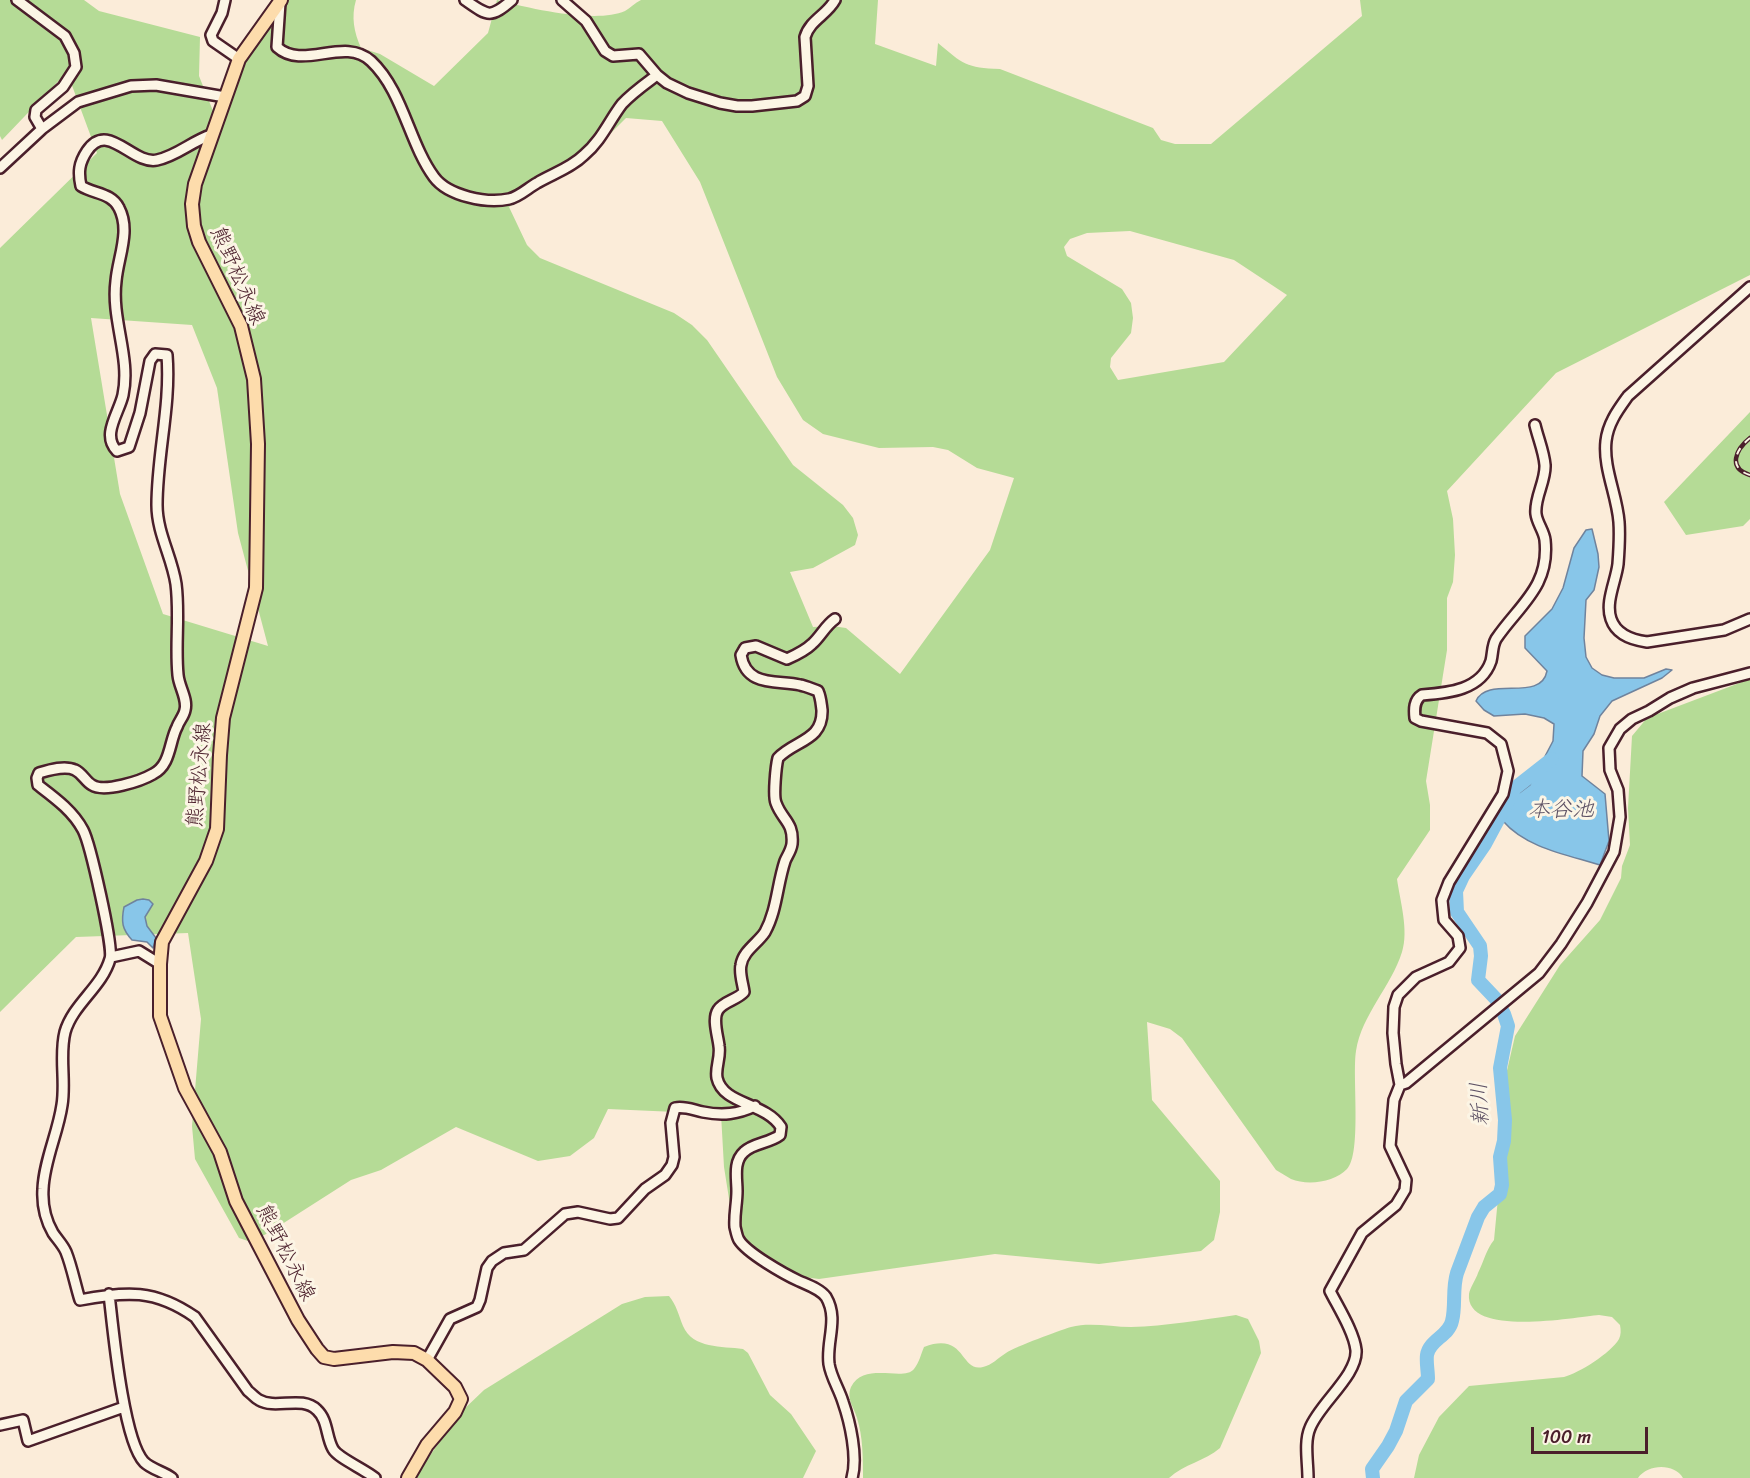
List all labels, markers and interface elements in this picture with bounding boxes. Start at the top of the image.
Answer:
street label: 熊野松永線 [204,223,270,329]
street label: 熊野松永線 [183,722,217,828]
water label: 本谷池 [1528,797,1594,823]
water label: 新川 [1467,1081,1495,1127]
street label: 熊野松永線 [250,1201,320,1305]
scale bar [1534,1415,1651,1453]
text: 100 m [1542,1421,1591,1453]

